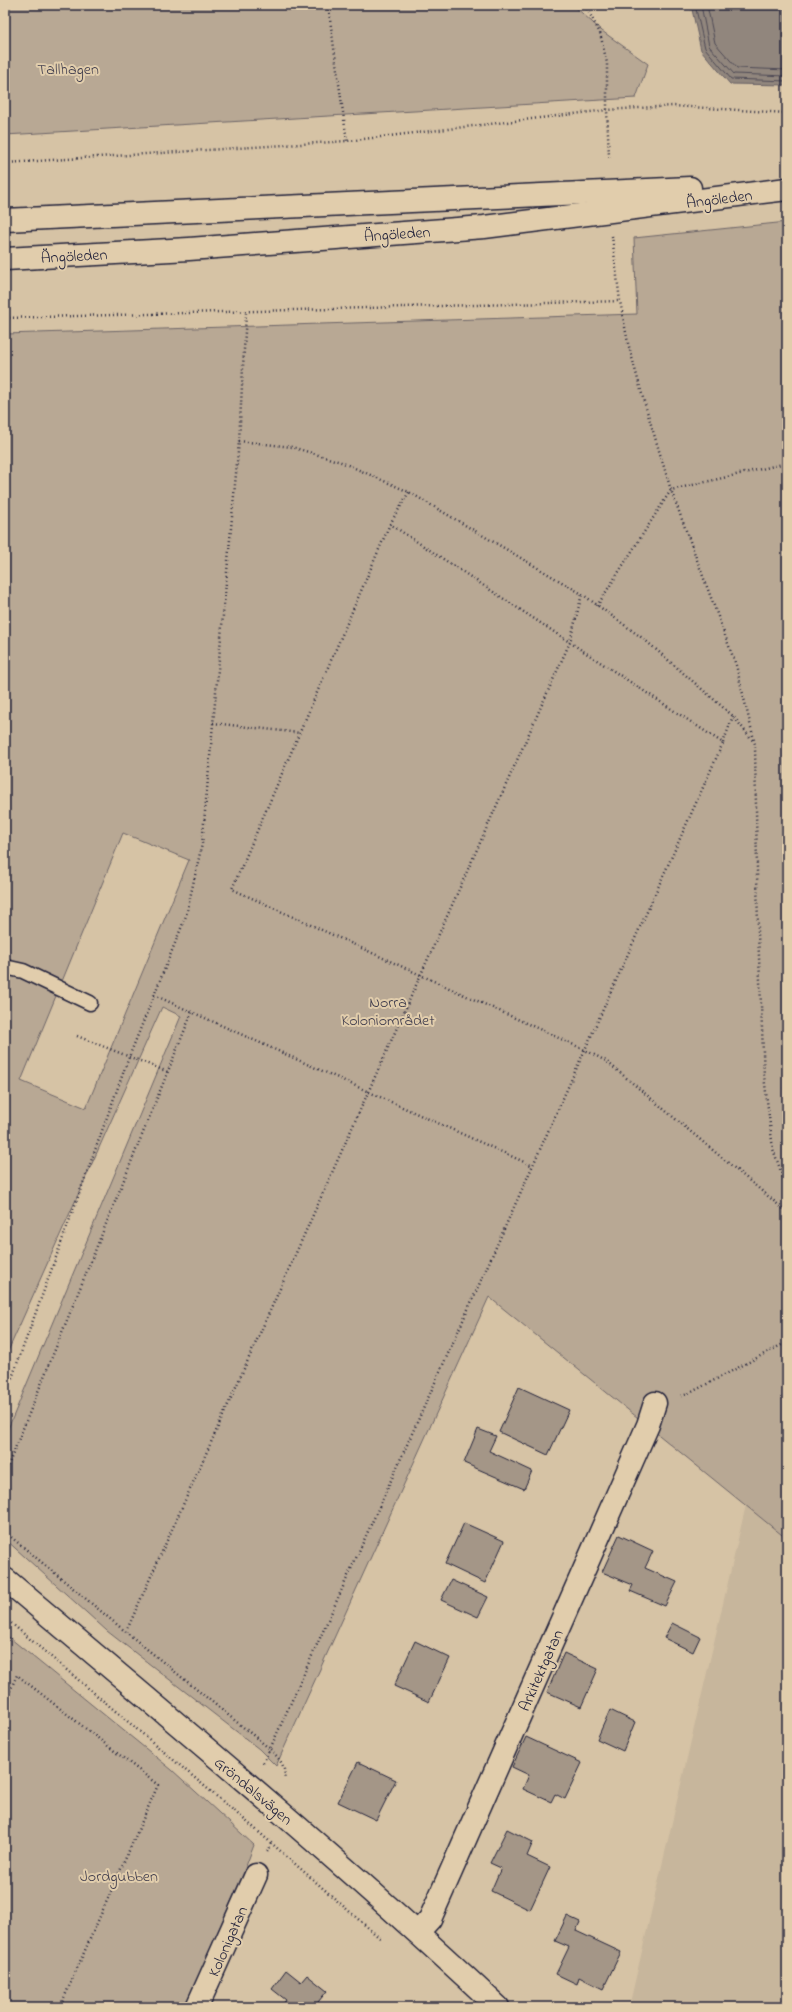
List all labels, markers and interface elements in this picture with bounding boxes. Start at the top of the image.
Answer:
park label: Tallhagen [37,58,99,82]
street label: Ängöleden [685,184,754,216]
street label: Ängöleden [363,221,431,249]
street label: Ängöleden [40,243,108,271]
park label: Norra Koloniområdet [341,991,435,1033]
street label: Arkitektgatan [513,1626,571,1716]
street label: Gröndalsvägen [208,1751,297,1832]
park label: Jordgubben [80,1865,158,1889]
street label: Kolonigatan [203,1903,255,1981]

